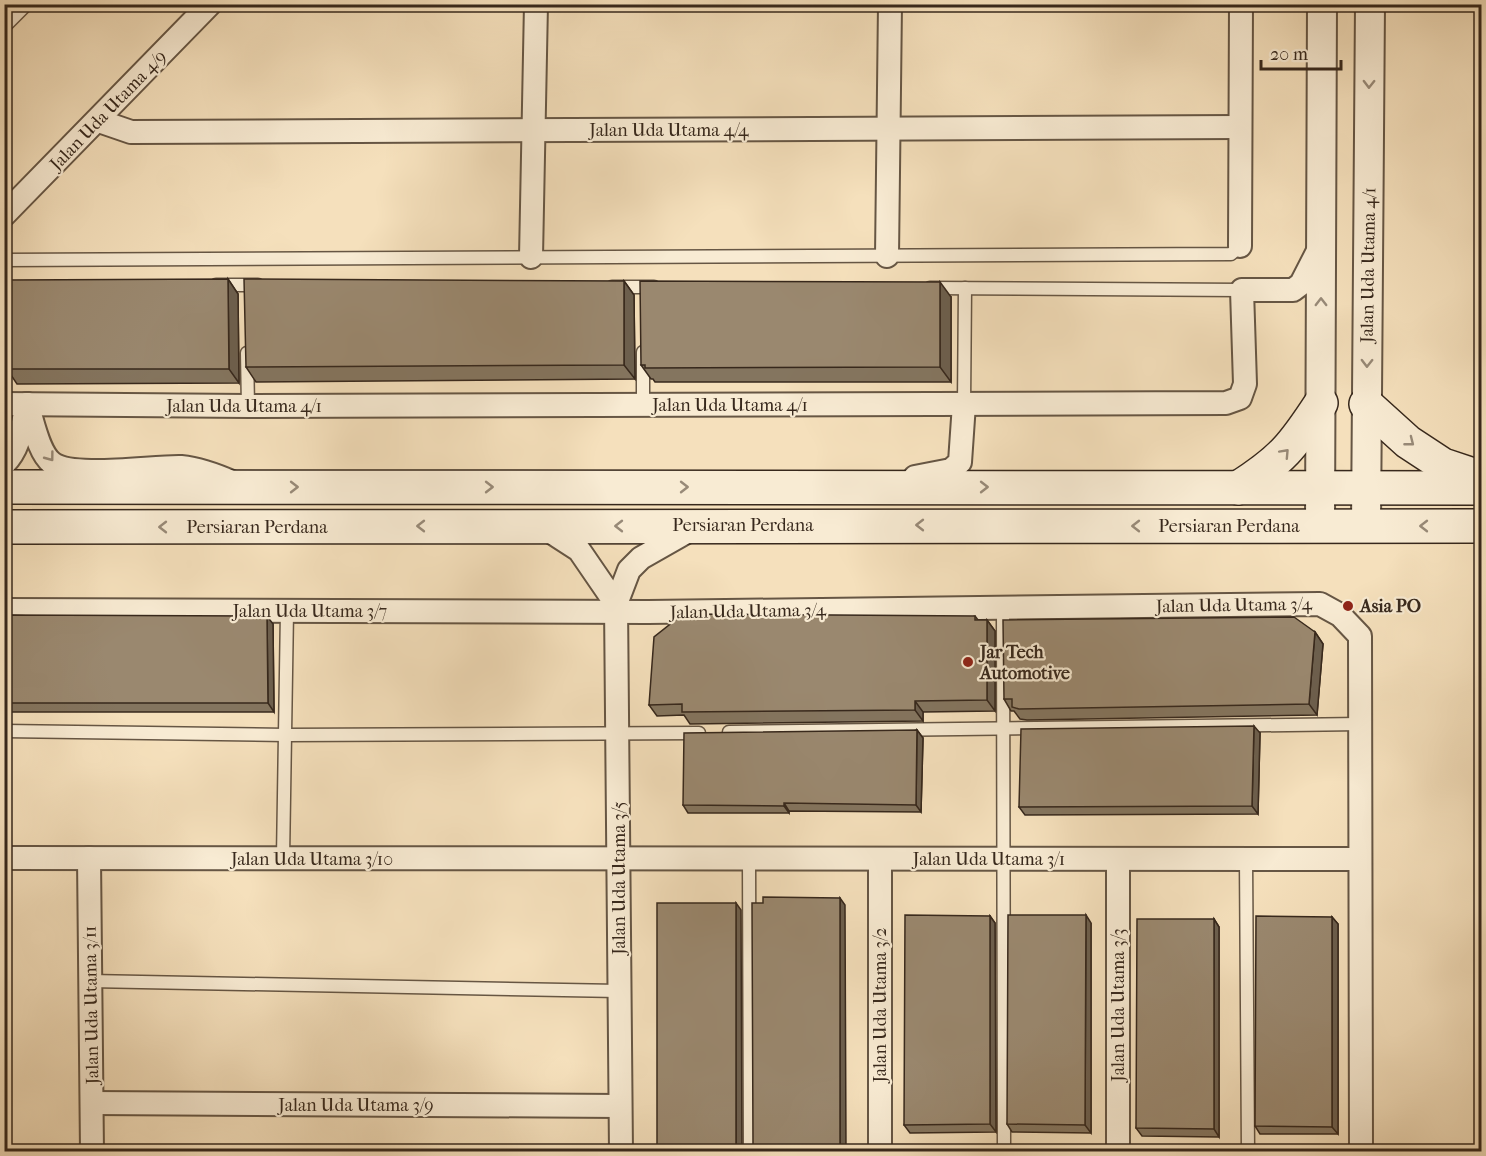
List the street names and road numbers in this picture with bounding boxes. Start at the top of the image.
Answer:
street label: Jalan Uda Utama 4/9 [44,46,171,176]
street label: Jalan Uda Utama 4/4 [587,120,749,141]
street label: Jalan Uda Utama 4/1 [1357,187,1380,345]
street label: Jalan Uda Utama 4/1 [650,395,808,416]
street label: Jalan Uda Utama 4/1 [164,396,322,417]
street label: Persiaran Perdana [672,515,814,536]
street label: Persiaran Perdana [1158,516,1300,537]
street label: Persiaran Perdana [186,517,328,538]
street label: Jalan Uda Utama 3/4 [1154,594,1313,617]
street label: Jalan Uda Utama 3/4 [668,600,827,623]
street label: Jalan Uda Utama 3/7 [231,601,388,622]
street label: Jalan Uda Utama 3/5 [609,801,630,957]
street label: Jalan Uda Utama 3/10 [229,849,393,870]
street label: Jalan Uda Utama 3/1 [911,849,1065,870]
street label: Jalan Uda Utama 3/11 [80,925,103,1087]
street label: Jalan Uda Utama 3/2 [870,927,891,1085]
street label: Jalan Uda Utama 3/3 [1108,928,1129,1084]
street label: Jalan Uda Utama 3/9 [276,1095,434,1116]

